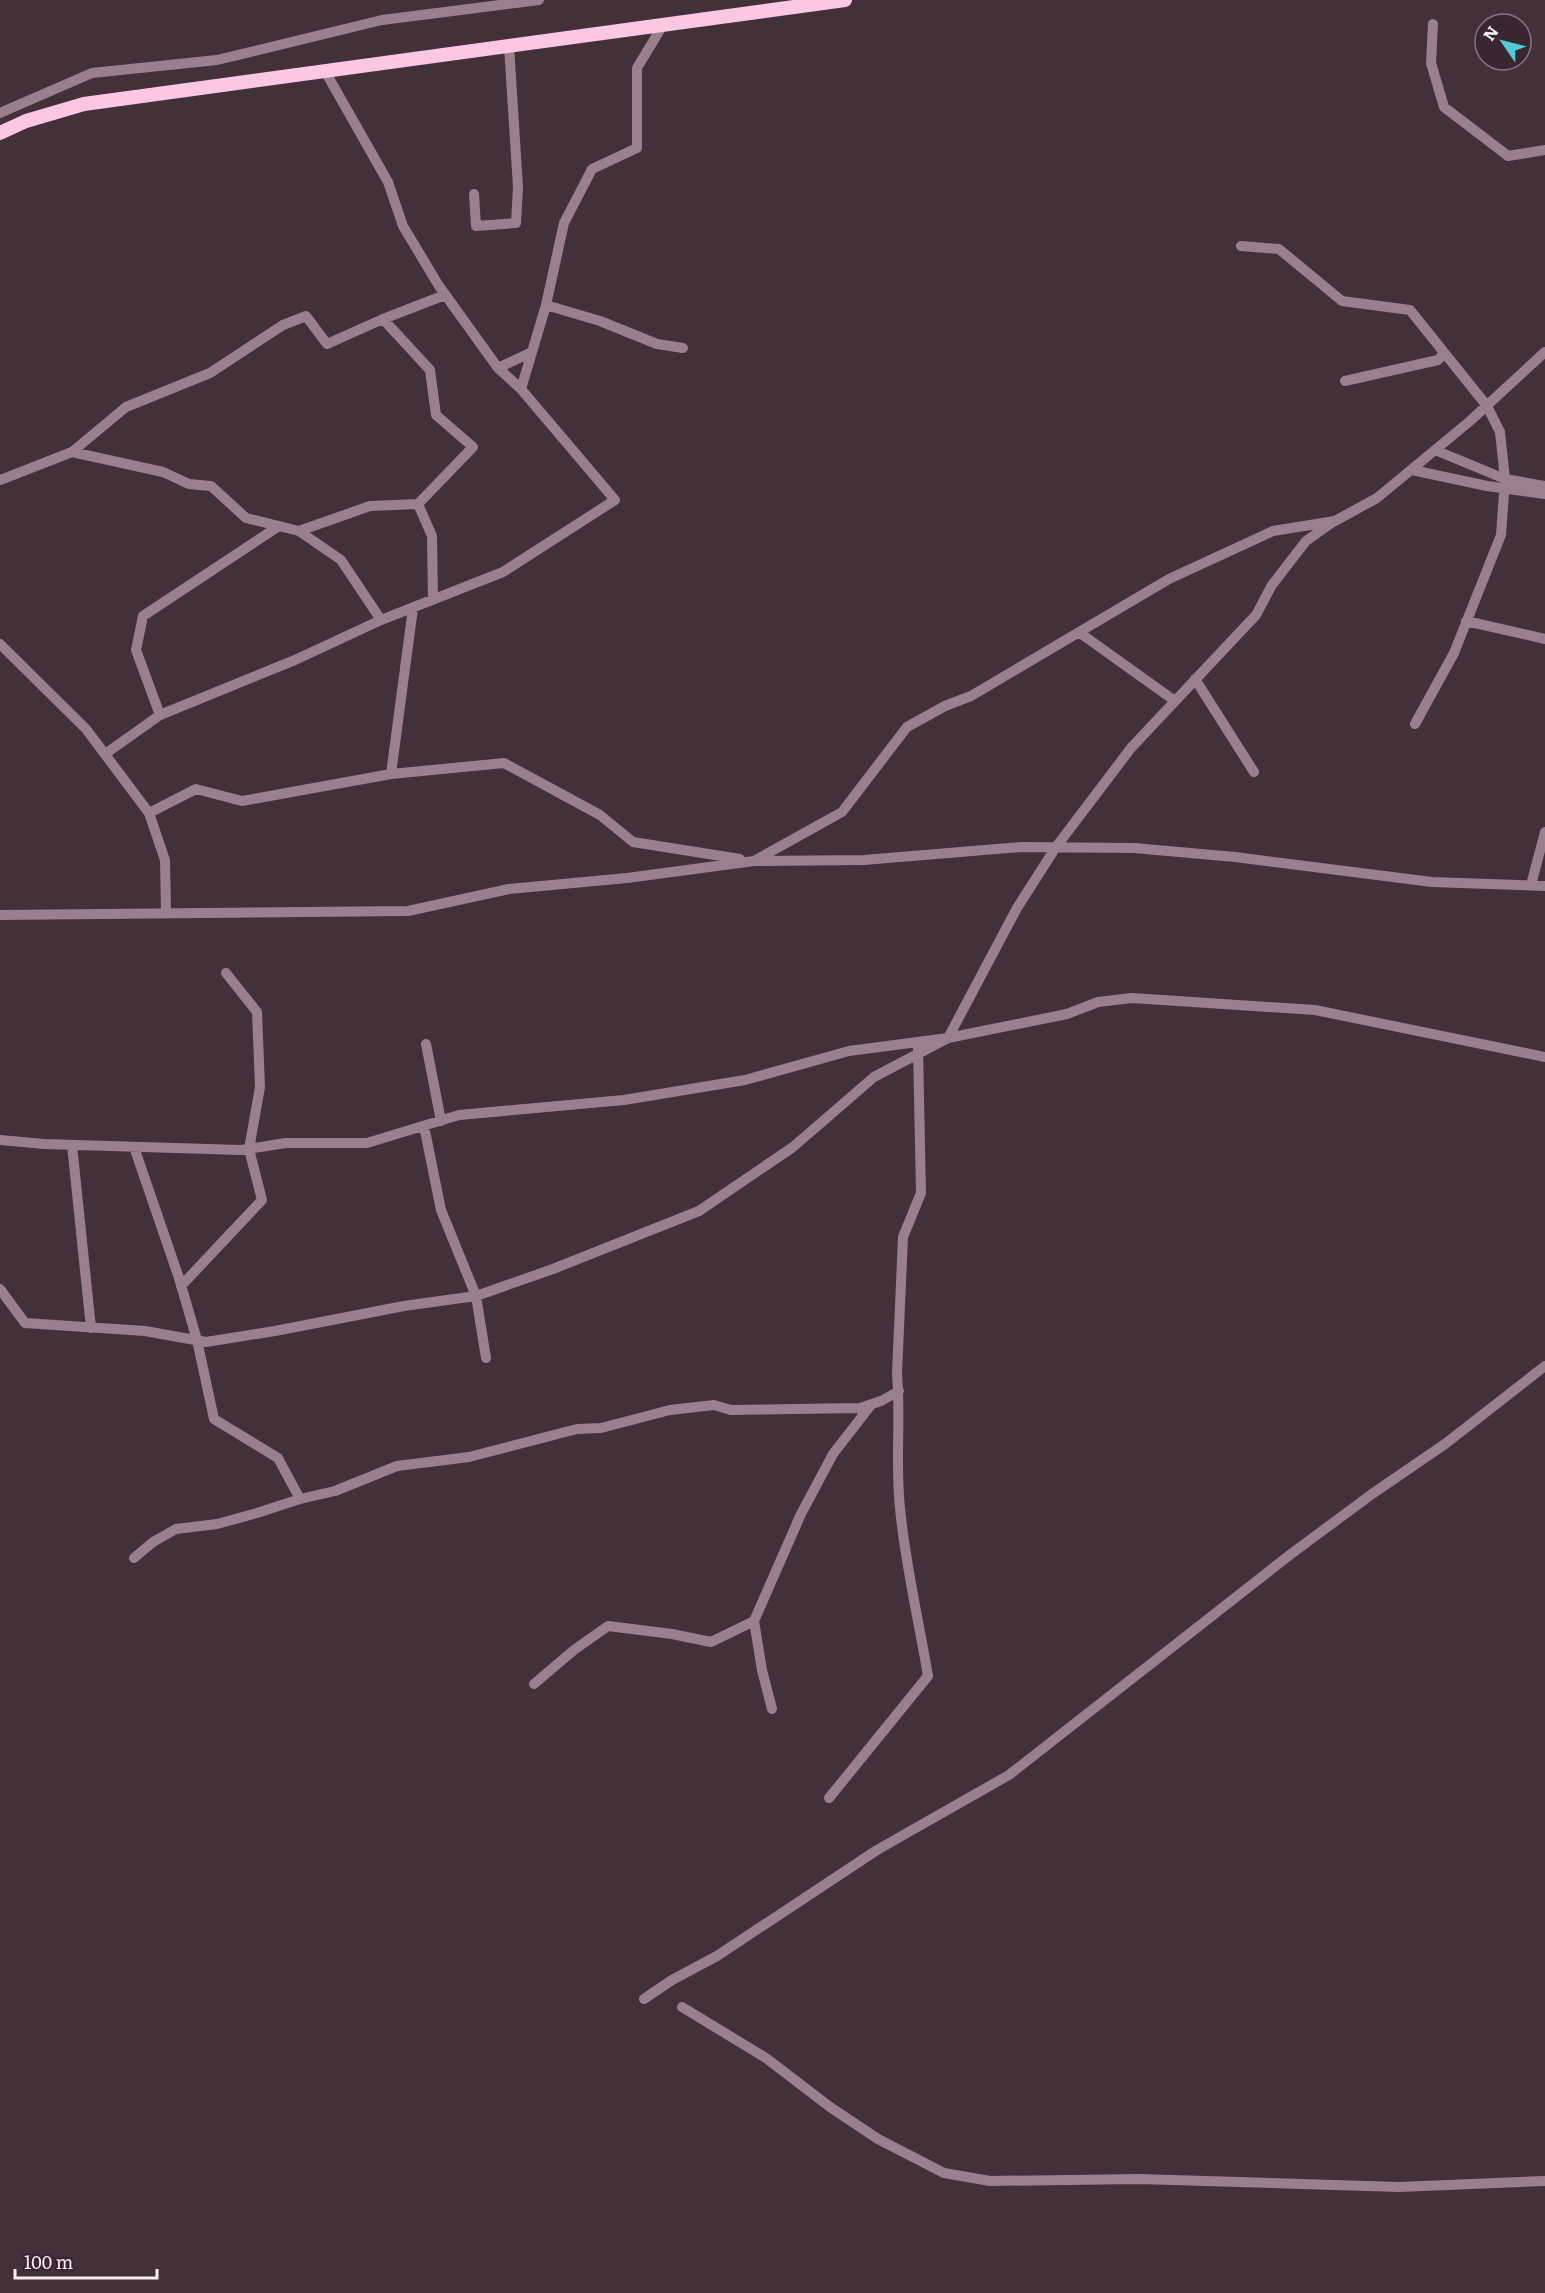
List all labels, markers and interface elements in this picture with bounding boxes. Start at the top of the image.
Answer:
north arrow [1473,12,1533,72]
text: N [1476,20,1504,45]
scale bar [15,2242,158,2280]
text: 100 m [24,2248,73,2275]

